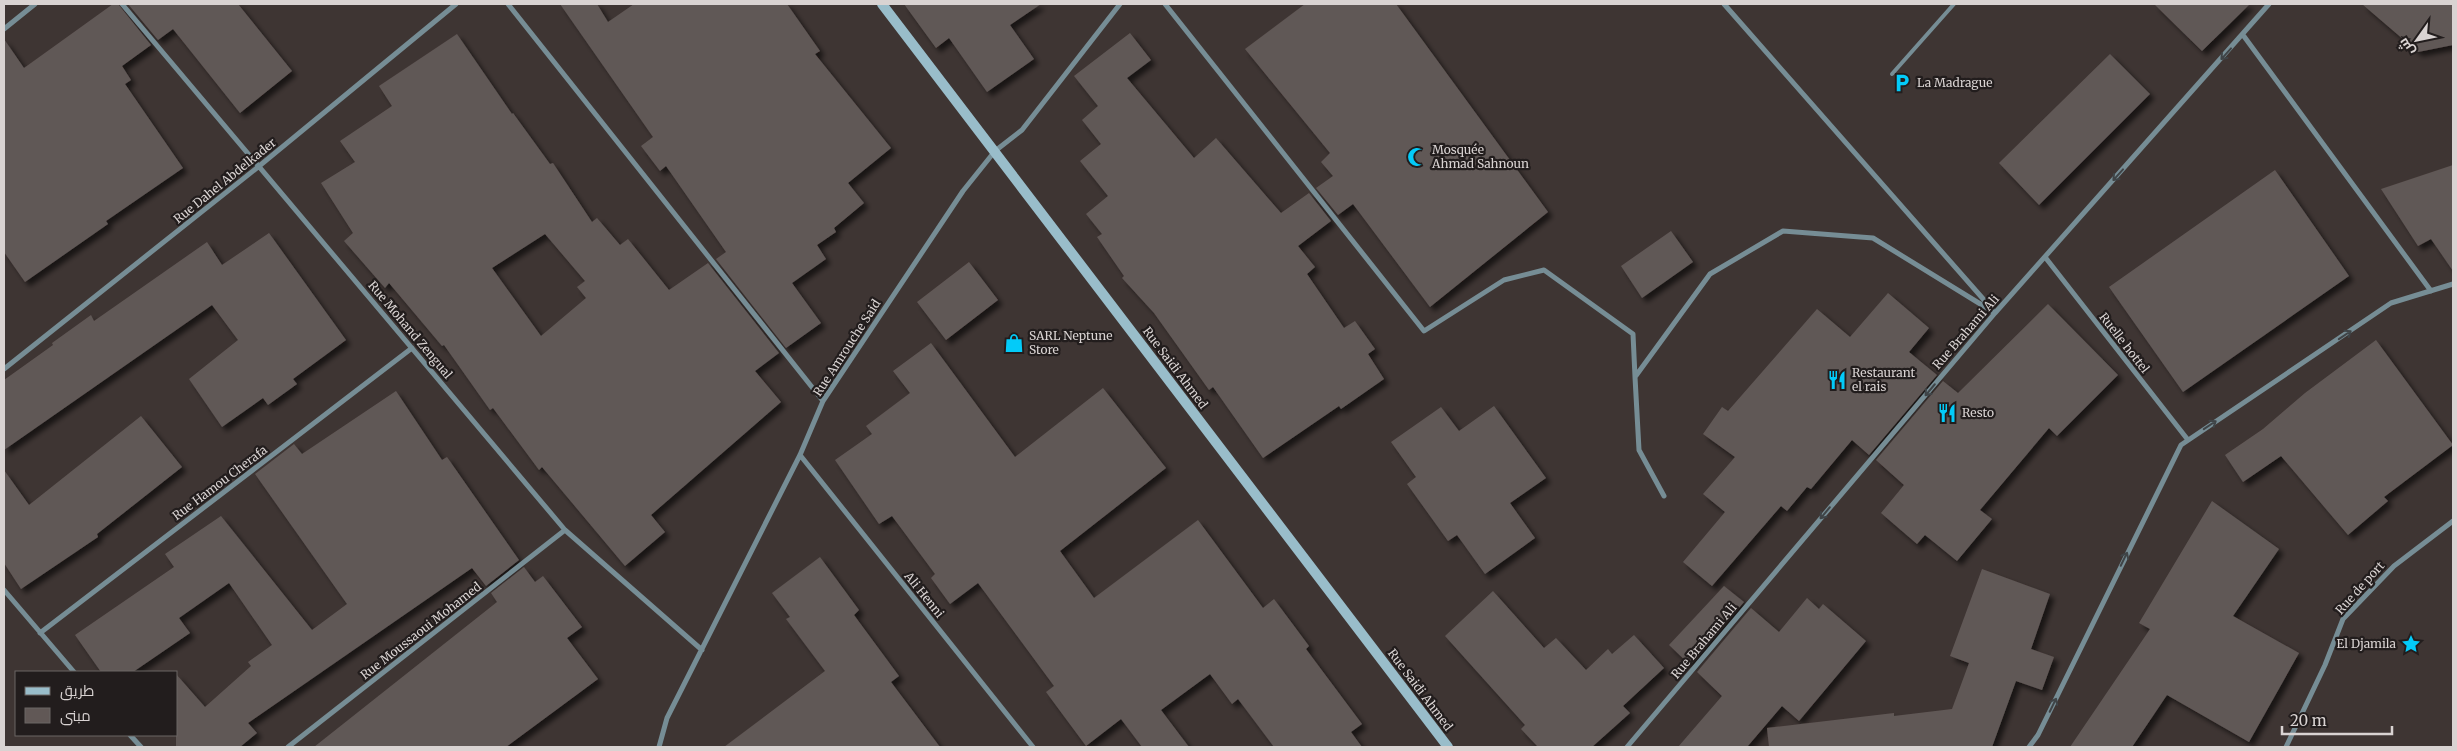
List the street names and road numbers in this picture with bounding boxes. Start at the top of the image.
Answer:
street label: Rue Dahel Abdelkader [171,134,279,226]
street label: Rue Mohand Zengual [365,278,456,382]
street label: Rue Brahami Ali [1929,291,2002,372]
street label: Rue Amrouche Said [810,296,883,399]
street label: Ruelle hottel [2096,309,2153,376]
street label: Rue Saidi Ahmed [1140,324,1211,412]
street label: Rue Hamou Cherafa [169,442,270,523]
street label: Rue de port [2332,558,2387,617]
street label: Ali Henni [901,568,947,621]
street label: Rue Moussaoui Mohamed [357,579,484,682]
street label: Rue Brahami Ali [1668,600,1740,681]
street label: Rue Saidi Ahmed [1385,646,1456,734]

